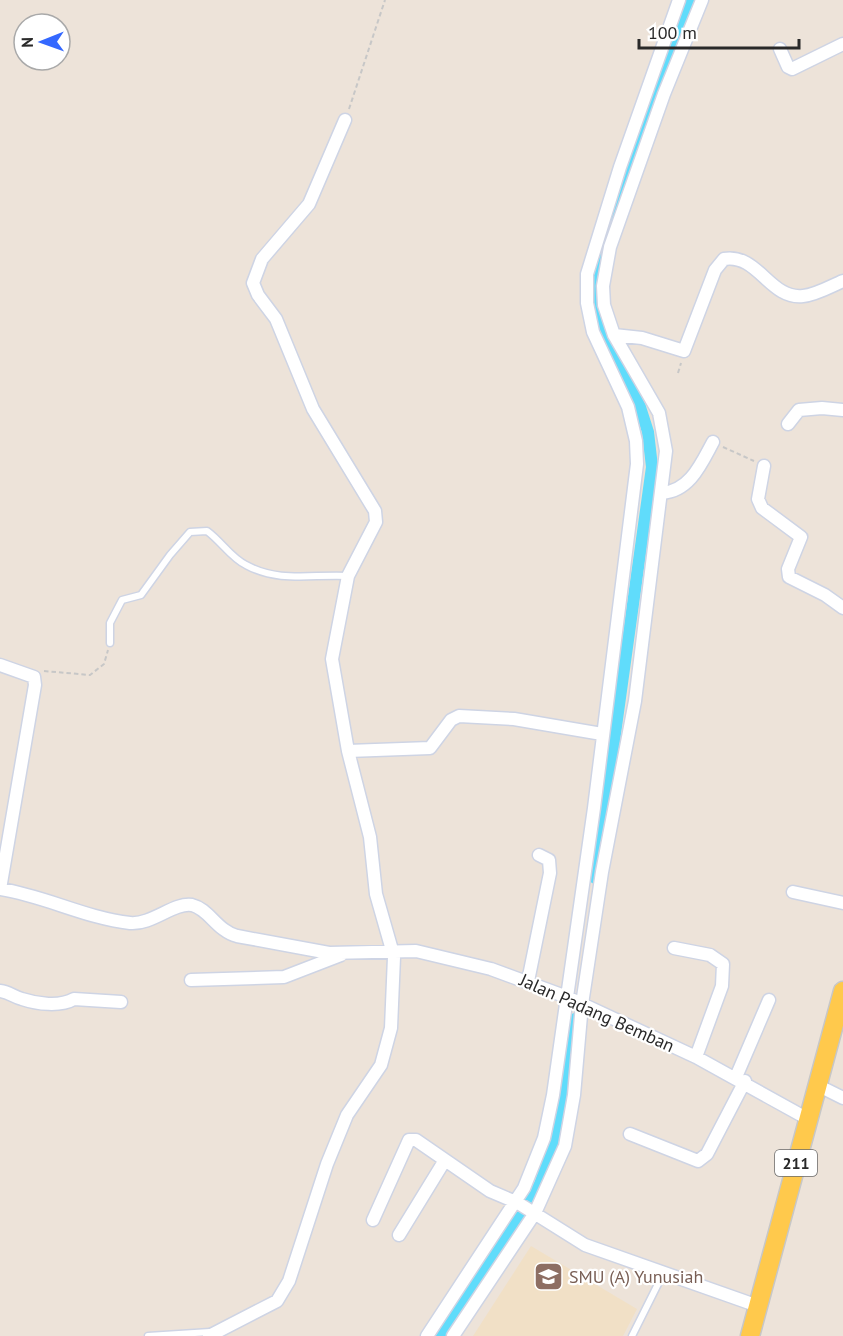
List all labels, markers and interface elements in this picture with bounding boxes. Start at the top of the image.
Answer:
north arrow [12,12,72,72]
scale bar [639,12,800,50]
text: 100 m [648,21,697,44]
text: N [17,37,37,48]
street label: Jalan Padang Bemban [515,968,678,1057]
road number: 211 [775,1150,817,1176]
school or university icon: SMU (A) Yunusiah [532,1261,564,1293]
place label: SMU (A) Yunusiah [569,1265,703,1288]

